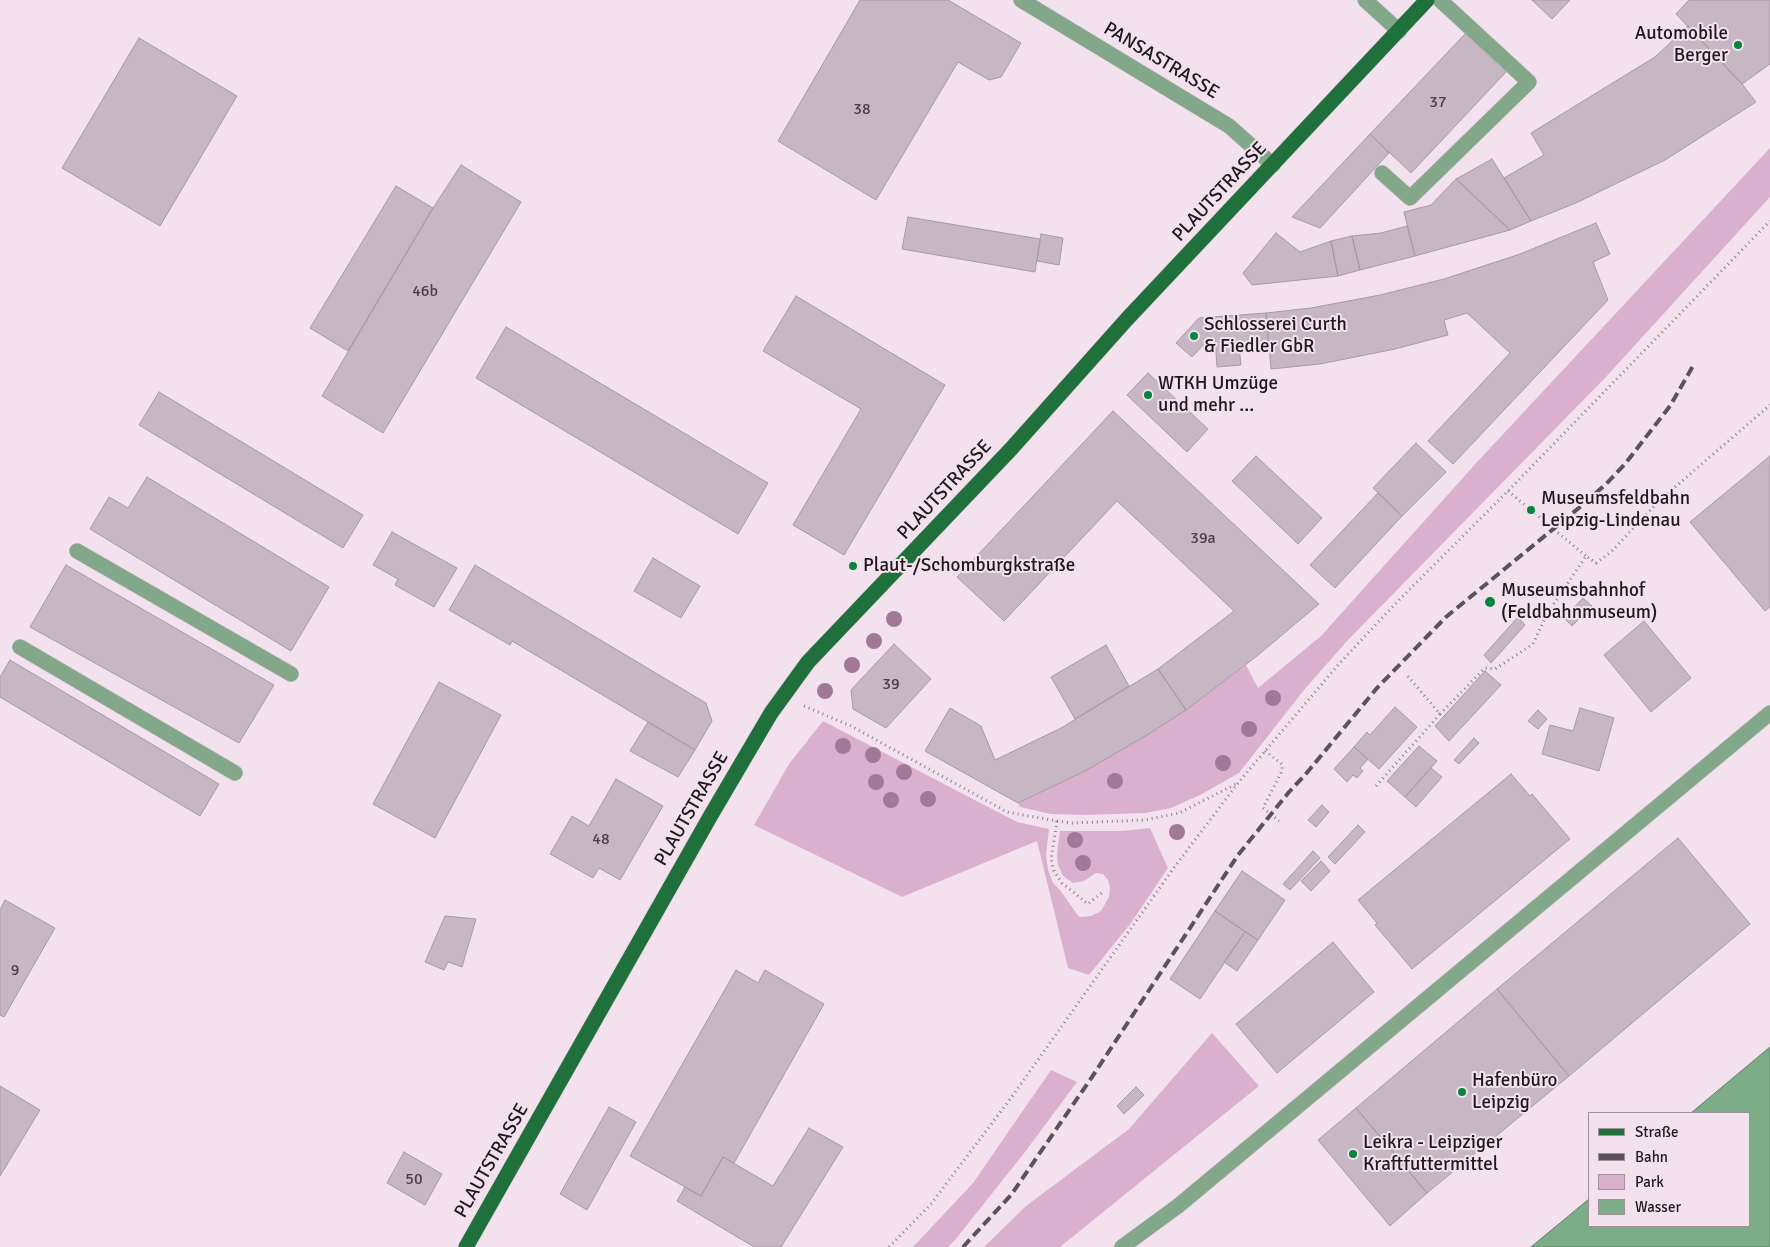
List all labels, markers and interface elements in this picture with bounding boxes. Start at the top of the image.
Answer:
street label: PANSASTRASSE [1099,18,1223,104]
place label: Automobile Berger [1635,23,1728,67]
marker: Automobile Berger [1732,39,1744,51]
house number: 37 [1429,93,1447,113]
house number: 38 [853,100,871,120]
street label: PLAUTSTRASSE [1168,137,1272,247]
house number: 46b [412,282,438,302]
place label: Schlosserei Curth & Fiedler GbR [1204,314,1347,358]
marker: Schlosserei Curth & Fiedler GbR [1188,330,1200,342]
place label: WTKH Umzüge und mehr ... [1158,373,1278,417]
marker: WTKH Umzüge und mehr ... [1142,389,1154,401]
street label: PLAUTSTRASSE [893,435,997,545]
place label: Museumsfeldbahn Leipzig-Lindenau [1541,488,1690,532]
marker: Museumsfeldbahn Leipzig-Lindenau [1525,504,1537,516]
house number: 39a [1190,529,1216,549]
place label: Plaut-/Schomburgkstraße [863,555,1075,577]
marker: Plaut-/Schomburgkstraße [847,560,859,572]
place label: Museumsbahnhof (Feldbahnmuseum) [1501,580,1657,624]
marker: Museumsbahnhof (Feldbahnmuseum) [1483,595,1497,609]
house number: 39 [882,675,900,695]
street label: PLAUTSTRASSE [650,748,734,870]
house number: 48 [592,830,610,850]
house number: 9 [11,961,19,981]
place label: Hafenbüro Leipzig [1472,1070,1557,1114]
marker: Hafenbüro Leipzig [1456,1086,1468,1098]
street label: PLAUTSTRASSE [450,1100,534,1222]
legend [1588,1112,1750,1227]
text: Straße [1635,1123,1679,1141]
place label: Leikra - Leipziger Kraftfuttermittel [1363,1132,1502,1176]
marker: Leikra - Leipziger Kraftfuttermittel [1347,1148,1359,1160]
text: Bahn [1635,1148,1668,1166]
house number: 50 [405,1170,423,1190]
text: Park [1635,1173,1664,1191]
text: Wasser [1635,1198,1681,1216]

